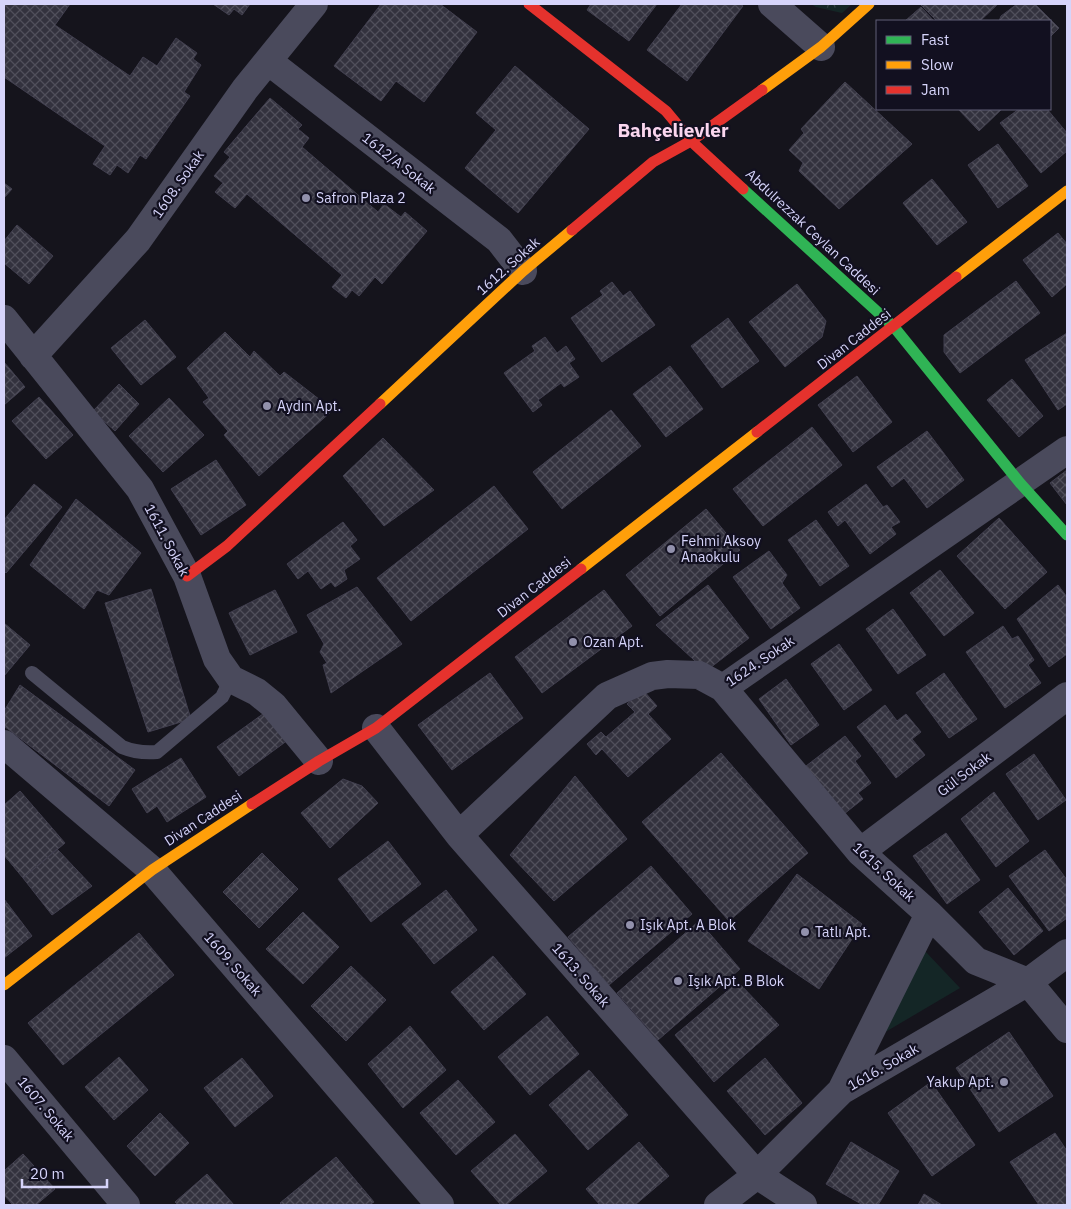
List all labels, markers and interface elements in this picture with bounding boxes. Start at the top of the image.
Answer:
legend [876,20,1051,110]
text: Fast [921,30,949,49]
text: Slow [921,55,954,74]
text: Jam [921,80,950,99]
district label: Bahçelievler [617,118,729,142]
street label: 1612/A Sokak [358,129,440,198]
street label: 1608. Sokak [148,146,208,221]
street label: Abdulrezzak Ceylan Caddesi [742,165,884,299]
place label: Safron Plaza 2 [316,189,406,207]
marker: Safron Plaza 2 [300,192,312,204]
street label: 1612. Sokak [473,233,544,299]
street label: Divan Caddesi [813,305,895,373]
place label: Aydın Apt. [277,397,341,415]
marker: Aydın Apt. [261,400,273,412]
street label: 1611. Sokak [141,501,194,580]
place label: Fehmi Aksoy Anaokulu [681,532,761,566]
marker: Fehmi Aksoy Anaokulu [665,543,677,555]
street label: Divan Caddesi [493,553,575,621]
street label: 1624. Sokak [722,631,798,691]
place label: Ozan Apt. [583,633,644,651]
marker: Ozan Apt. [567,636,579,648]
street label: Gül Sokak [933,748,995,800]
street label: Divan Caddesi [161,786,245,850]
street label: 1615. Sokak [849,839,919,906]
place label: Işık Apt. A Blok [640,916,737,934]
marker: Işık Apt. A Blok [624,919,636,931]
place label: Tatlı Apt. [815,923,871,941]
marker: Tatlı Apt. [799,926,811,938]
street label: 1609. Sokak [200,928,266,1000]
street label: 1613. Sokak [548,939,614,1011]
place label: Işık Apt. B Blok [688,972,785,990]
marker: Işık Apt. B Blok [672,975,684,987]
street label: 1616. Sokak [844,1039,922,1095]
street label: 1607. Sokak [14,1073,79,1145]
place label: Yakup Apt. [927,1073,994,1091]
marker: Yakup Apt. [998,1076,1010,1088]
scale bar [22,1156,108,1188]
text: 20 m [30,1164,65,1183]

